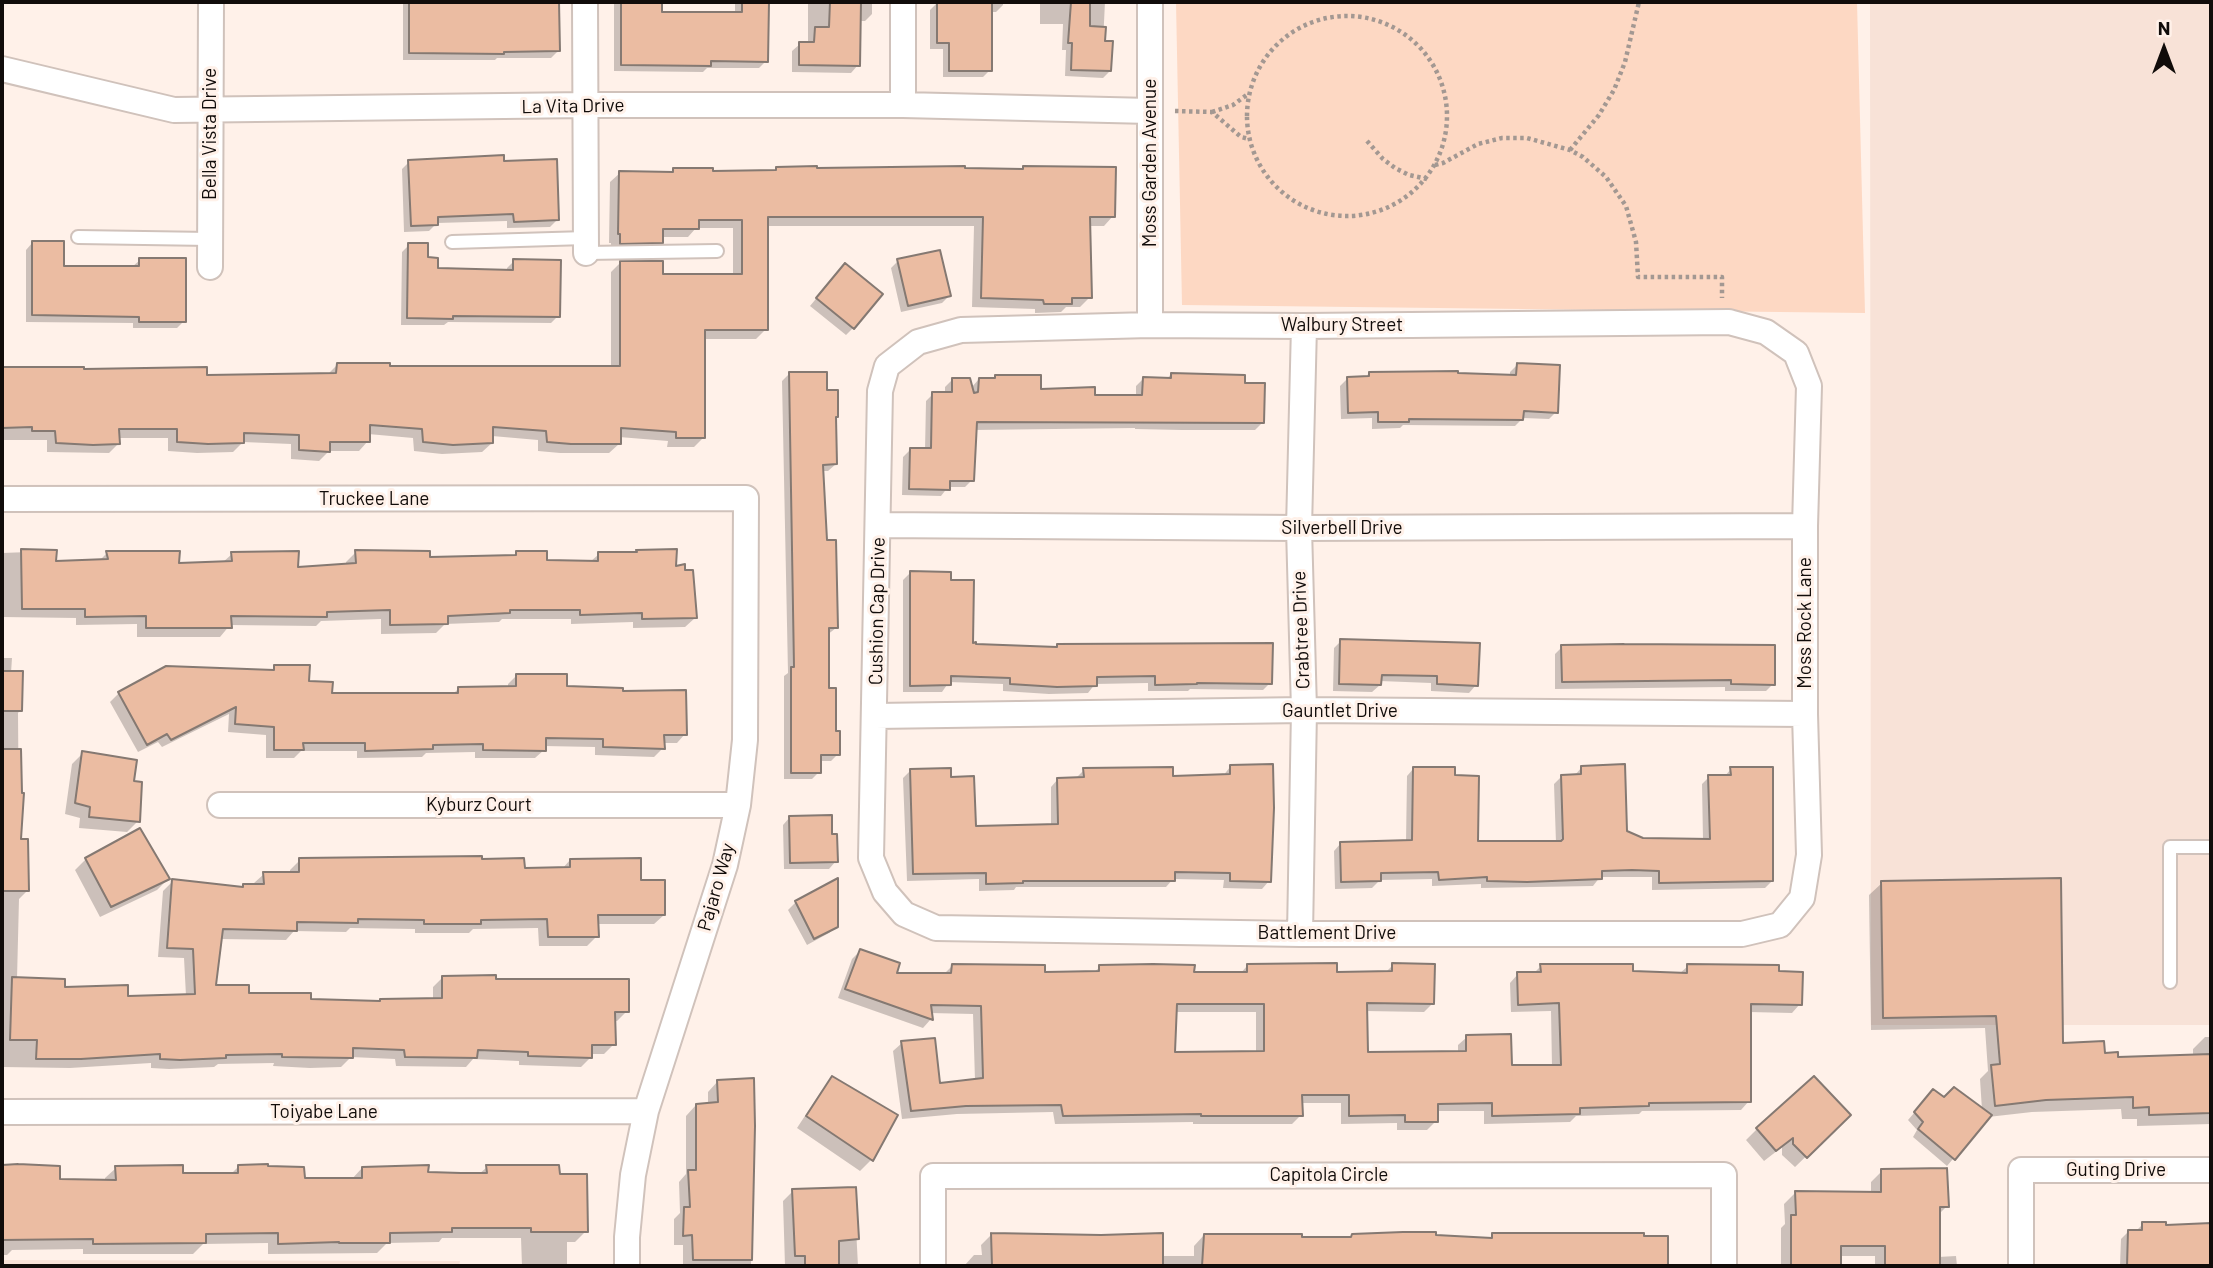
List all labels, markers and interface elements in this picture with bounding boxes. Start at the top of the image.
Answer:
north arrow [2129,14,2199,84]
text: N [2158,16,2170,39]
street label: Bella Vista Drive [199,68,221,200]
street label: Moss Garden Avenue [1139,79,1161,247]
street label: La Vita Drive [521,94,625,118]
street label: Walbury Street [1281,314,1403,336]
street label: Truckee Lane [319,488,429,510]
street label: Silverbell Drive [1281,517,1403,539]
street label: Cushion Cap Drive [864,537,890,685]
street label: Moss Rock Lane [1794,557,1816,689]
street label: Crabtree Drive [1288,570,1314,690]
street label: Gauntlet Drive [1282,700,1398,722]
street label: Kyburz Court [426,794,532,816]
street label: Pajaro Way [693,840,739,934]
street label: Battlement Drive [1258,922,1396,944]
street label: Toiyabe Lane [270,1101,378,1123]
street label: Guting Drive [2066,1159,2166,1181]
street label: Capitola Circle [1270,1164,1388,1186]

